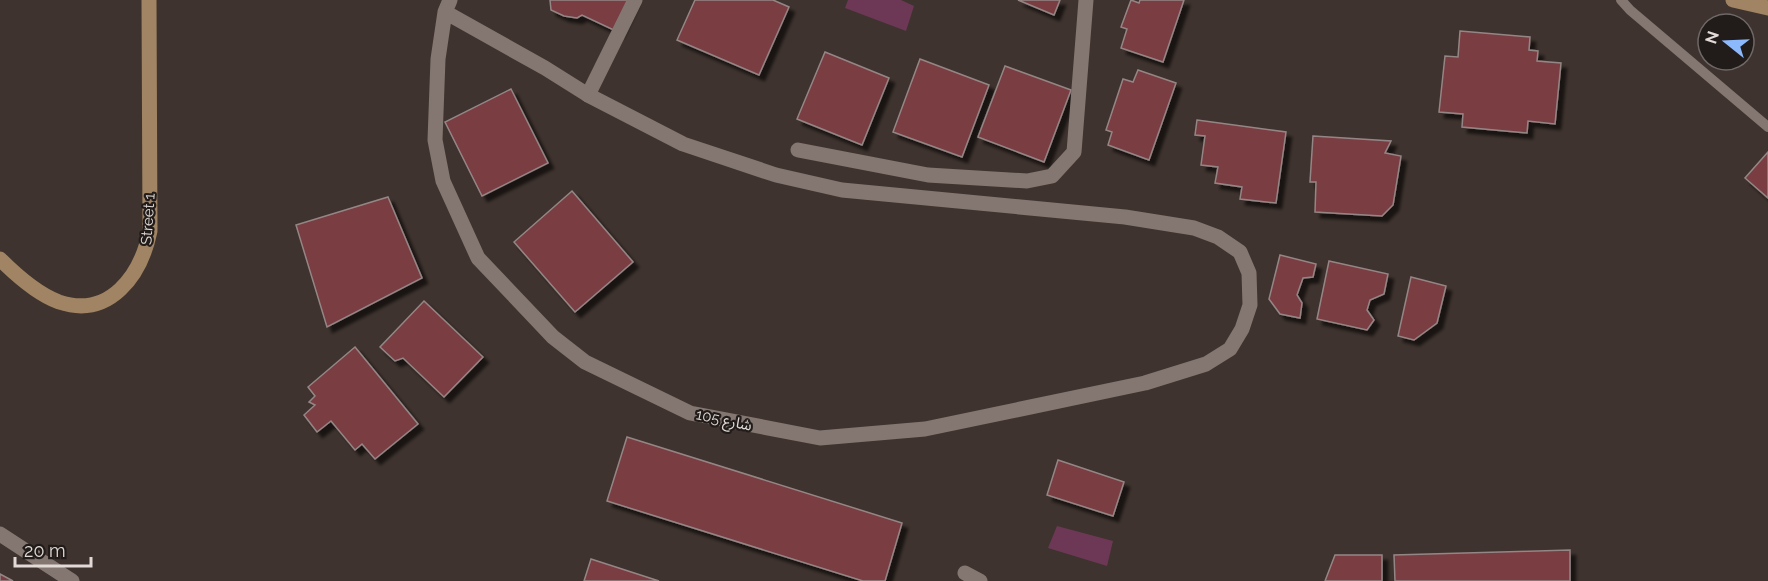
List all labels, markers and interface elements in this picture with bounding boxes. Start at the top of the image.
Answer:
north arrow [1696,12,1756,72]
text: N [1701,29,1723,46]
street label: Street 1 [137,192,159,245]
street label: شارع 105 [694,405,754,438]
scale bar [15,530,92,568]
text: 20 m [24,540,66,561]

